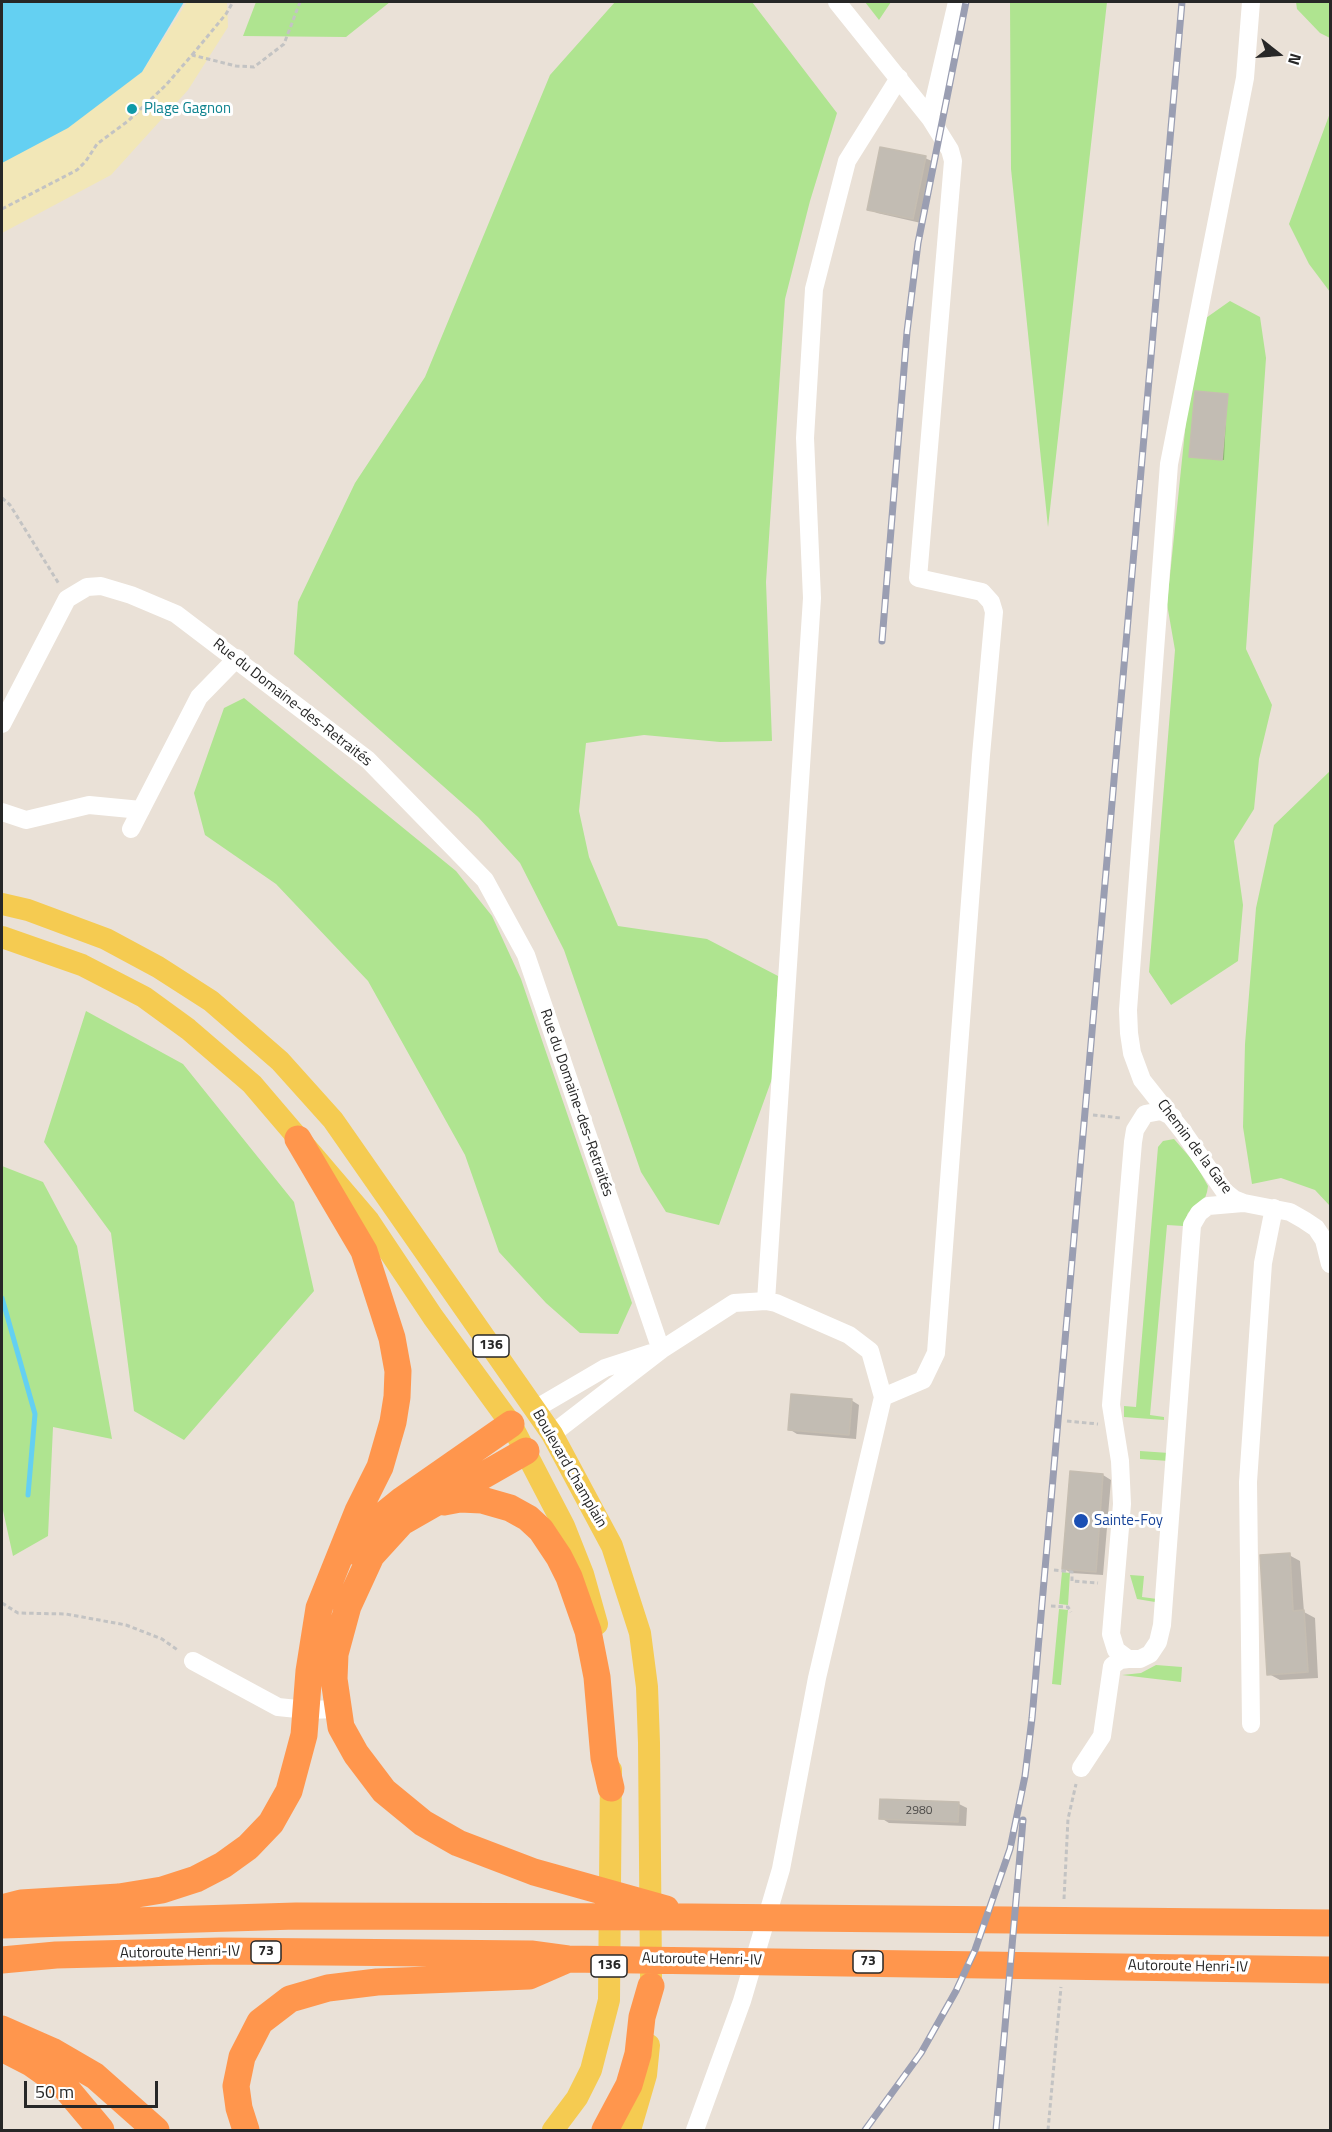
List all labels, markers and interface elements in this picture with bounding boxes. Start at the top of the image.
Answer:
north arrow [1248,24,1308,84]
text: N [1282,50,1308,68]
place label: Plage Gagnon [144,100,231,118]
marker: Plage Gagnon [125,102,139,116]
street label: Rue du Domaine-des-Retraités [209,635,375,771]
street label: Rue du Domaine-des-Retraités [535,1007,617,1199]
street label: Chemin de la Gare [1153,1096,1235,1198]
road number: 136 [473,1335,509,1357]
street label: Boulevard Champlain [528,1407,610,1531]
marker: Sainte-Foy [1072,1512,1090,1530]
place label: Sainte-Foy [1094,1512,1163,1530]
house number: 2980 [906,1804,932,1818]
road number: 73 [251,1941,281,1963]
street label: Autoroute Henri-IV [120,1943,240,1963]
street label: Autoroute Henri-IV [642,1950,762,1970]
road number: 73 [853,1951,883,1973]
road number: 136 [591,1955,627,1977]
street label: Autoroute Henri-IV [1128,1957,1248,1977]
scale bar [27,2069,160,2107]
text: 50 m [35,2078,74,2105]

